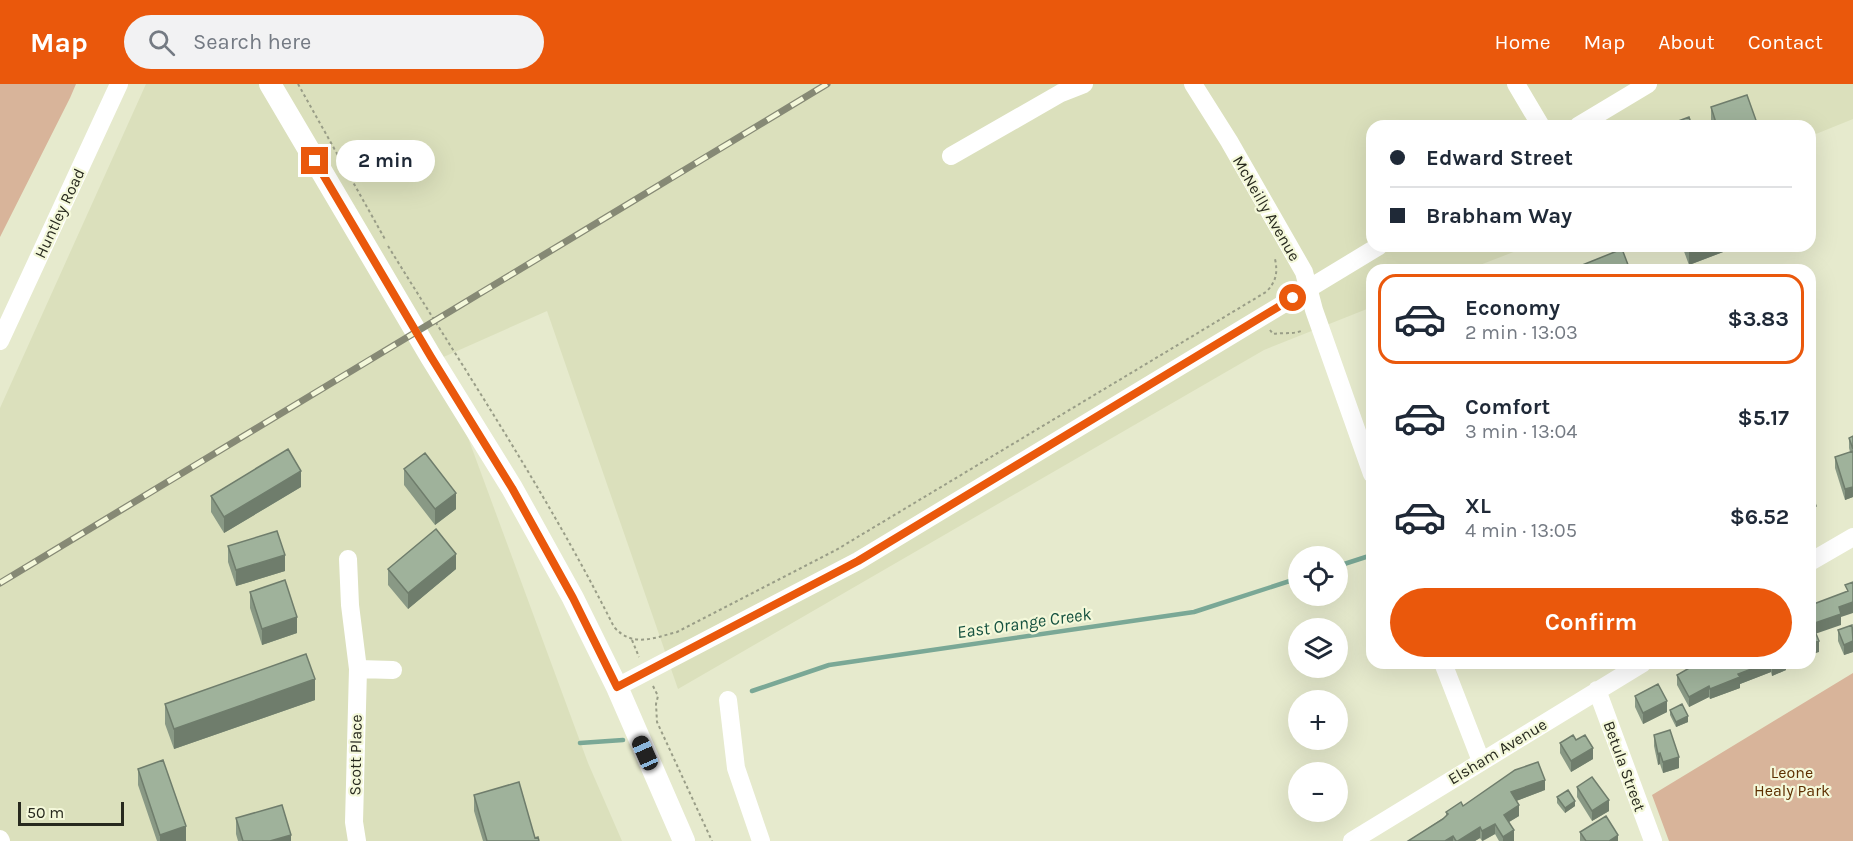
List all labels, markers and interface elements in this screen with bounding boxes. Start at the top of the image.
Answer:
search box [124,15,544,69]
text: Map [30,26,88,59]
icon: search [145,26,178,59]
text: Search here [193,29,311,55]
text: Home [1495,30,1551,54]
text: Map [1584,30,1625,54]
text: About [1658,30,1715,54]
text: Contact [1748,30,1823,54]
callout: 2 min [336,140,435,182]
text: Edward Street [1426,145,1573,171]
route end [301,147,328,174]
text: 2 min [358,149,413,172]
street label: McNeilly Avenue [1229,152,1304,264]
street label: Huntley Road [30,165,89,261]
text: Brabham Way [1426,203,1572,229]
route start [1279,284,1306,311]
icon: car [1393,292,1447,346]
text: Economy [1465,295,1560,321]
text: $3.83 [1728,306,1789,332]
text: 2 min · 13:03 [1465,321,1578,344]
icon: car [1393,391,1447,445]
text: Comfort [1465,394,1550,420]
text: $5.17 [1738,405,1789,431]
text: 3 min · 13:04 [1465,420,1577,443]
icon: car [1393,490,1447,544]
text: XL [1465,493,1491,519]
text: $6.52 [1730,504,1789,530]
text: 4 min · 13:05 [1465,519,1577,542]
map controls [1288,546,1348,822]
button: locate [1288,546,1348,606]
button: Confirm [1390,588,1792,657]
water label: East Orange Creek [955,603,1093,643]
button: layers [1288,618,1348,678]
button: + [1288,690,1348,750]
street label: Scott Place [345,714,366,796]
street label: Elsham Avenue [1444,714,1550,788]
street label: Betula Street [1599,718,1650,814]
car [629,733,661,773]
button: − [1288,762,1348,822]
park label: Leone Healy Park [1754,763,1830,800]
scale bar [18,799,124,826]
text: 50 m [27,803,64,822]

